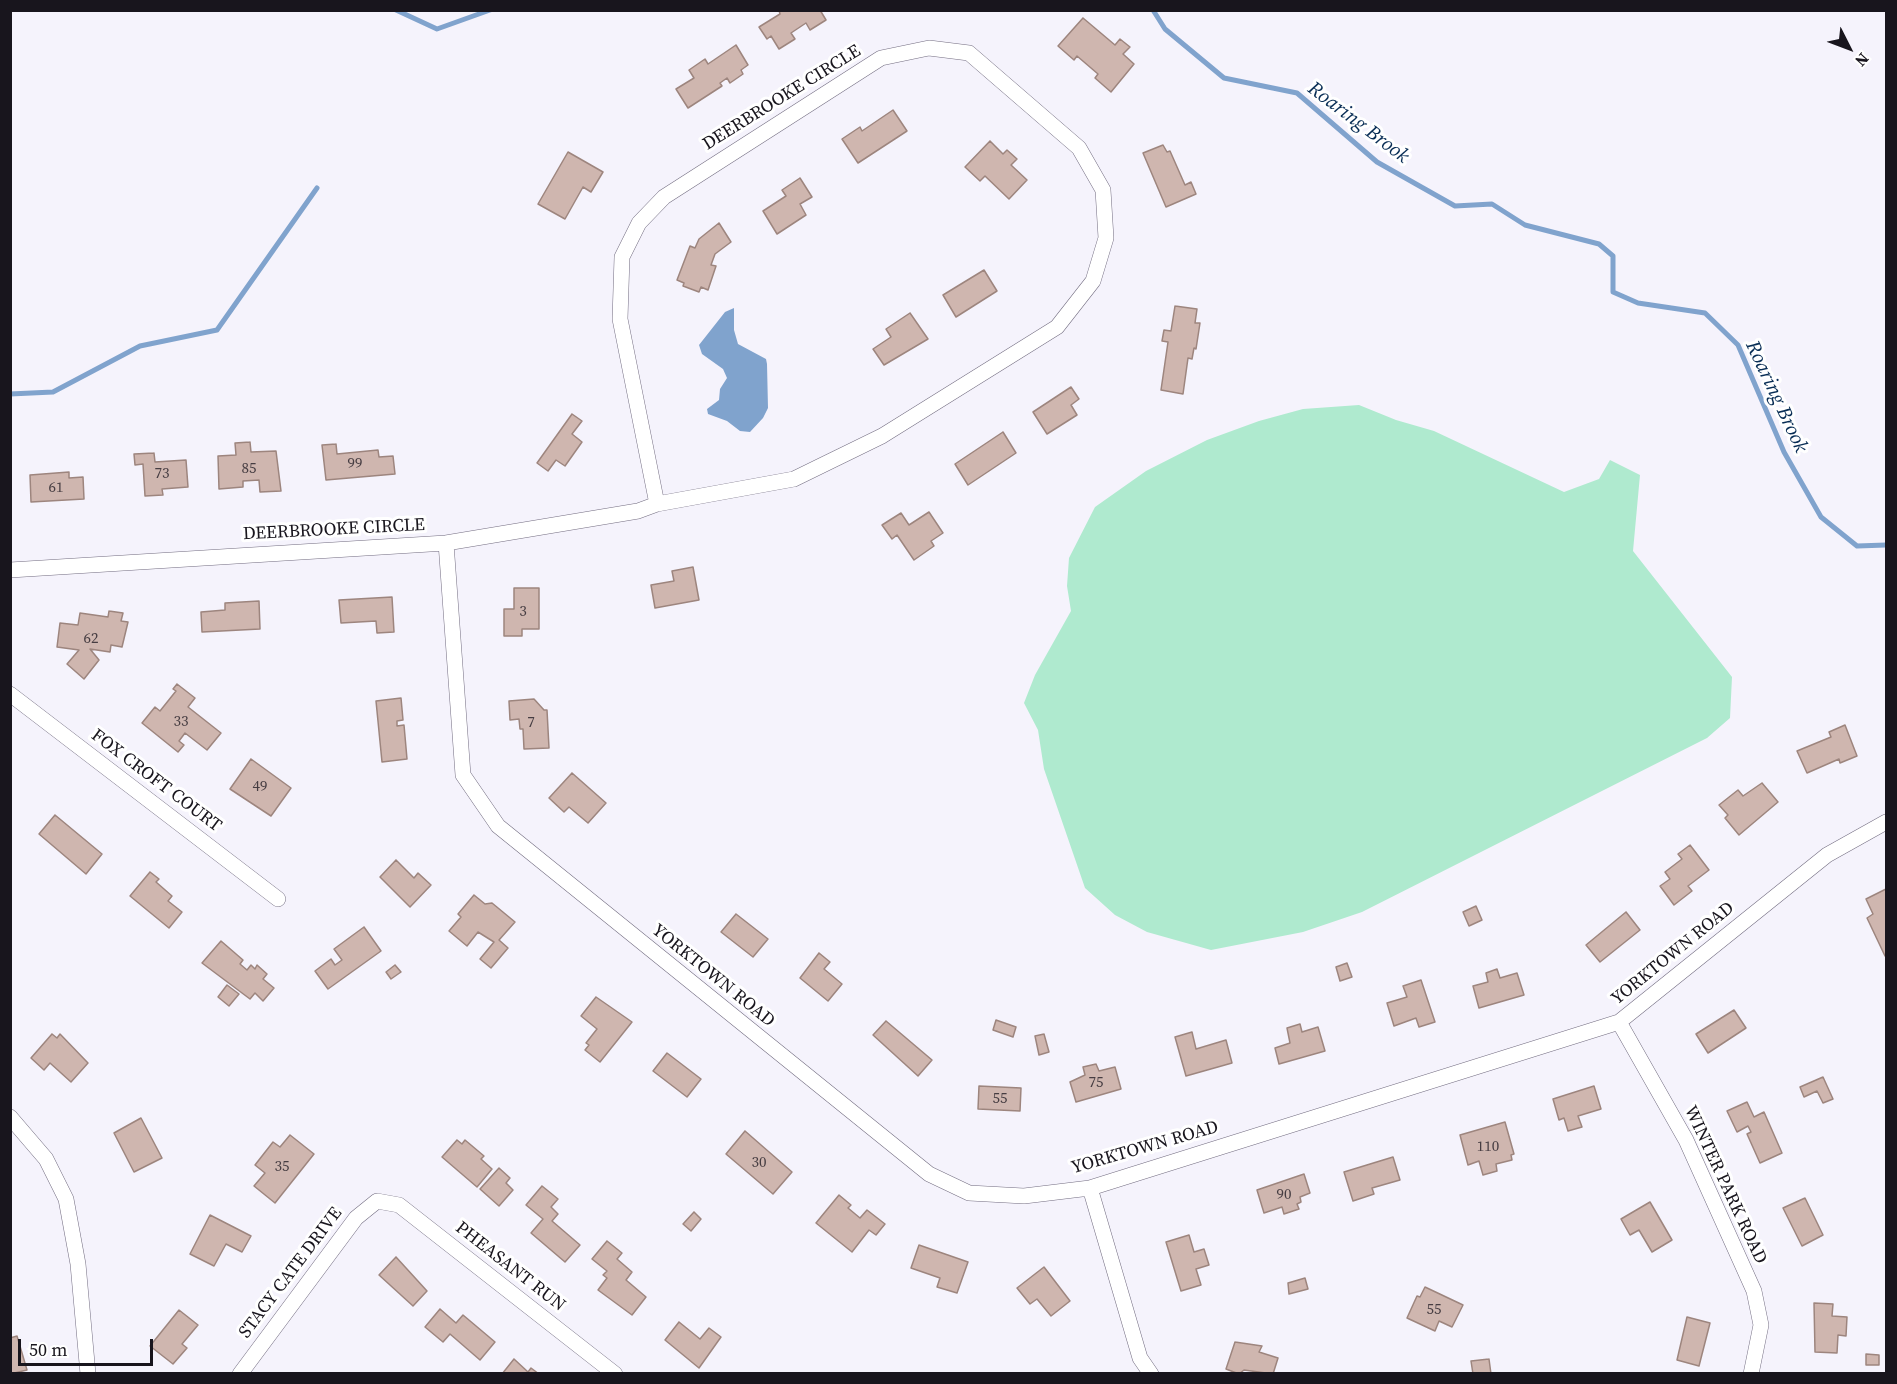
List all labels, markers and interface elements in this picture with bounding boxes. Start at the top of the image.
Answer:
north arrow [1819,18,1879,78]
street label: DEERBROOKE CIRCLE [699,41,865,155]
text: N [1850,48,1874,72]
water label: Roaring Brook [1303,77,1413,169]
water label: Roaring Brook [1740,337,1812,457]
house number: 99 [348,455,362,473]
house number: 85 [242,460,256,478]
house number: 73 [155,465,169,483]
house number: 61 [49,479,63,497]
street label: DEERBROOKE CIRCLE [242,514,426,546]
house number: 3 [519,603,527,621]
house number: 62 [84,630,98,648]
house number: 33 [174,713,188,731]
house number: 7 [527,714,535,732]
street label: FOX CROFT COURT [87,725,225,837]
house number: 49 [253,778,267,796]
street label: YORKTOWN ROAD [1607,898,1739,1010]
street label: YORKTOWN ROAD [647,920,779,1032]
house number: 75 [1089,1074,1103,1092]
house number: 55 [993,1090,1007,1108]
street label: WINTER PARK ROAD [1679,1103,1771,1267]
street label: YORKTOWN ROAD [1069,1117,1221,1179]
house number: 110 [1477,1138,1499,1156]
house number: 30 [752,1154,766,1172]
house number: 35 [275,1158,289,1176]
house number: 90 [1277,1186,1291,1204]
street label: STACY CATE DRIVE [235,1203,347,1343]
street label: PHEASANT RUN [451,1217,569,1317]
house number: 55 [1427,1301,1441,1319]
scale bar [21,1327,156,1365]
text: 50 m [29,1337,67,1362]

